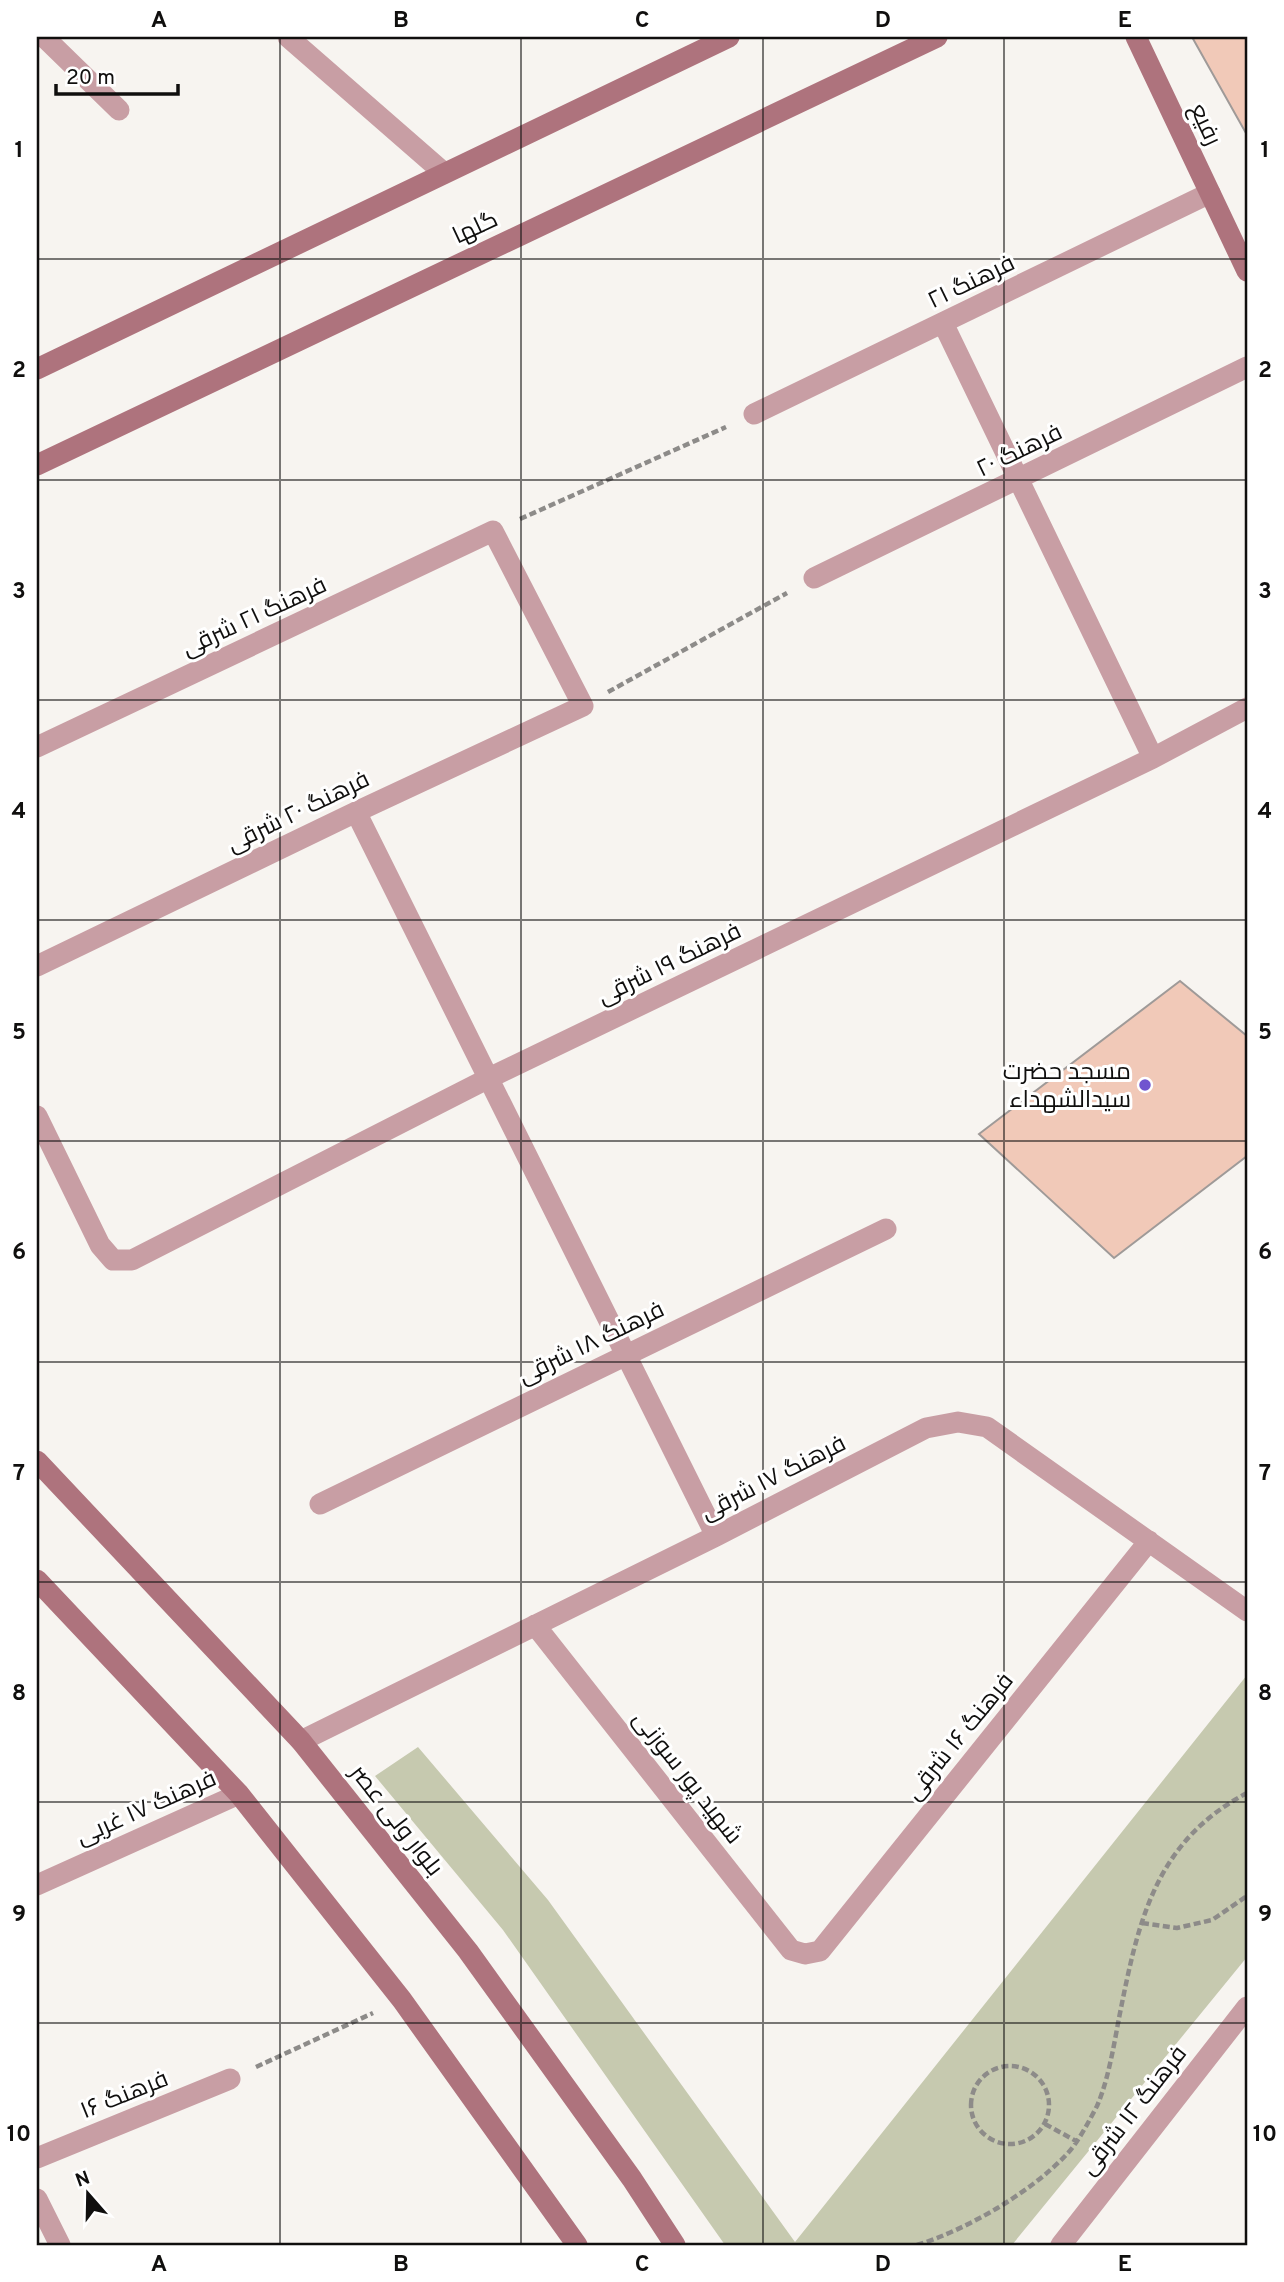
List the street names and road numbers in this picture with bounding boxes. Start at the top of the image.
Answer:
street label: رفیع [1181,99,1227,151]
street label: گلها [448,205,503,252]
street label: فرهنگ ۲۱ [923,249,1020,317]
street label: فرهنگ ۲۰ [972,418,1068,485]
street label: فرهنگ ۲۱ شرقی [178,571,332,664]
street label: فرهنگ ۲۰ شرقی [223,765,375,860]
street label: فرهنگ ۱۹ شرقی [593,917,747,1013]
street label: فرهنگ ۱۸ شرقی [514,1295,670,1392]
street label: فرهنگ ۱۷ شرقی [696,1429,852,1528]
street label: فرهنگ ۱۶ شرقی [900,1667,1021,1807]
street label: شهید پور سوزنی [625,1706,748,1851]
street label: بلوار ولی عصر [341,1758,448,1883]
street label: فرهنگ ۱۷ غربی [72,1765,222,1853]
street label: فرهنگ ۱۲ شرقی [1075,2040,1195,2182]
street label: فرهنگ ۱۶ [76,2065,173,2127]

